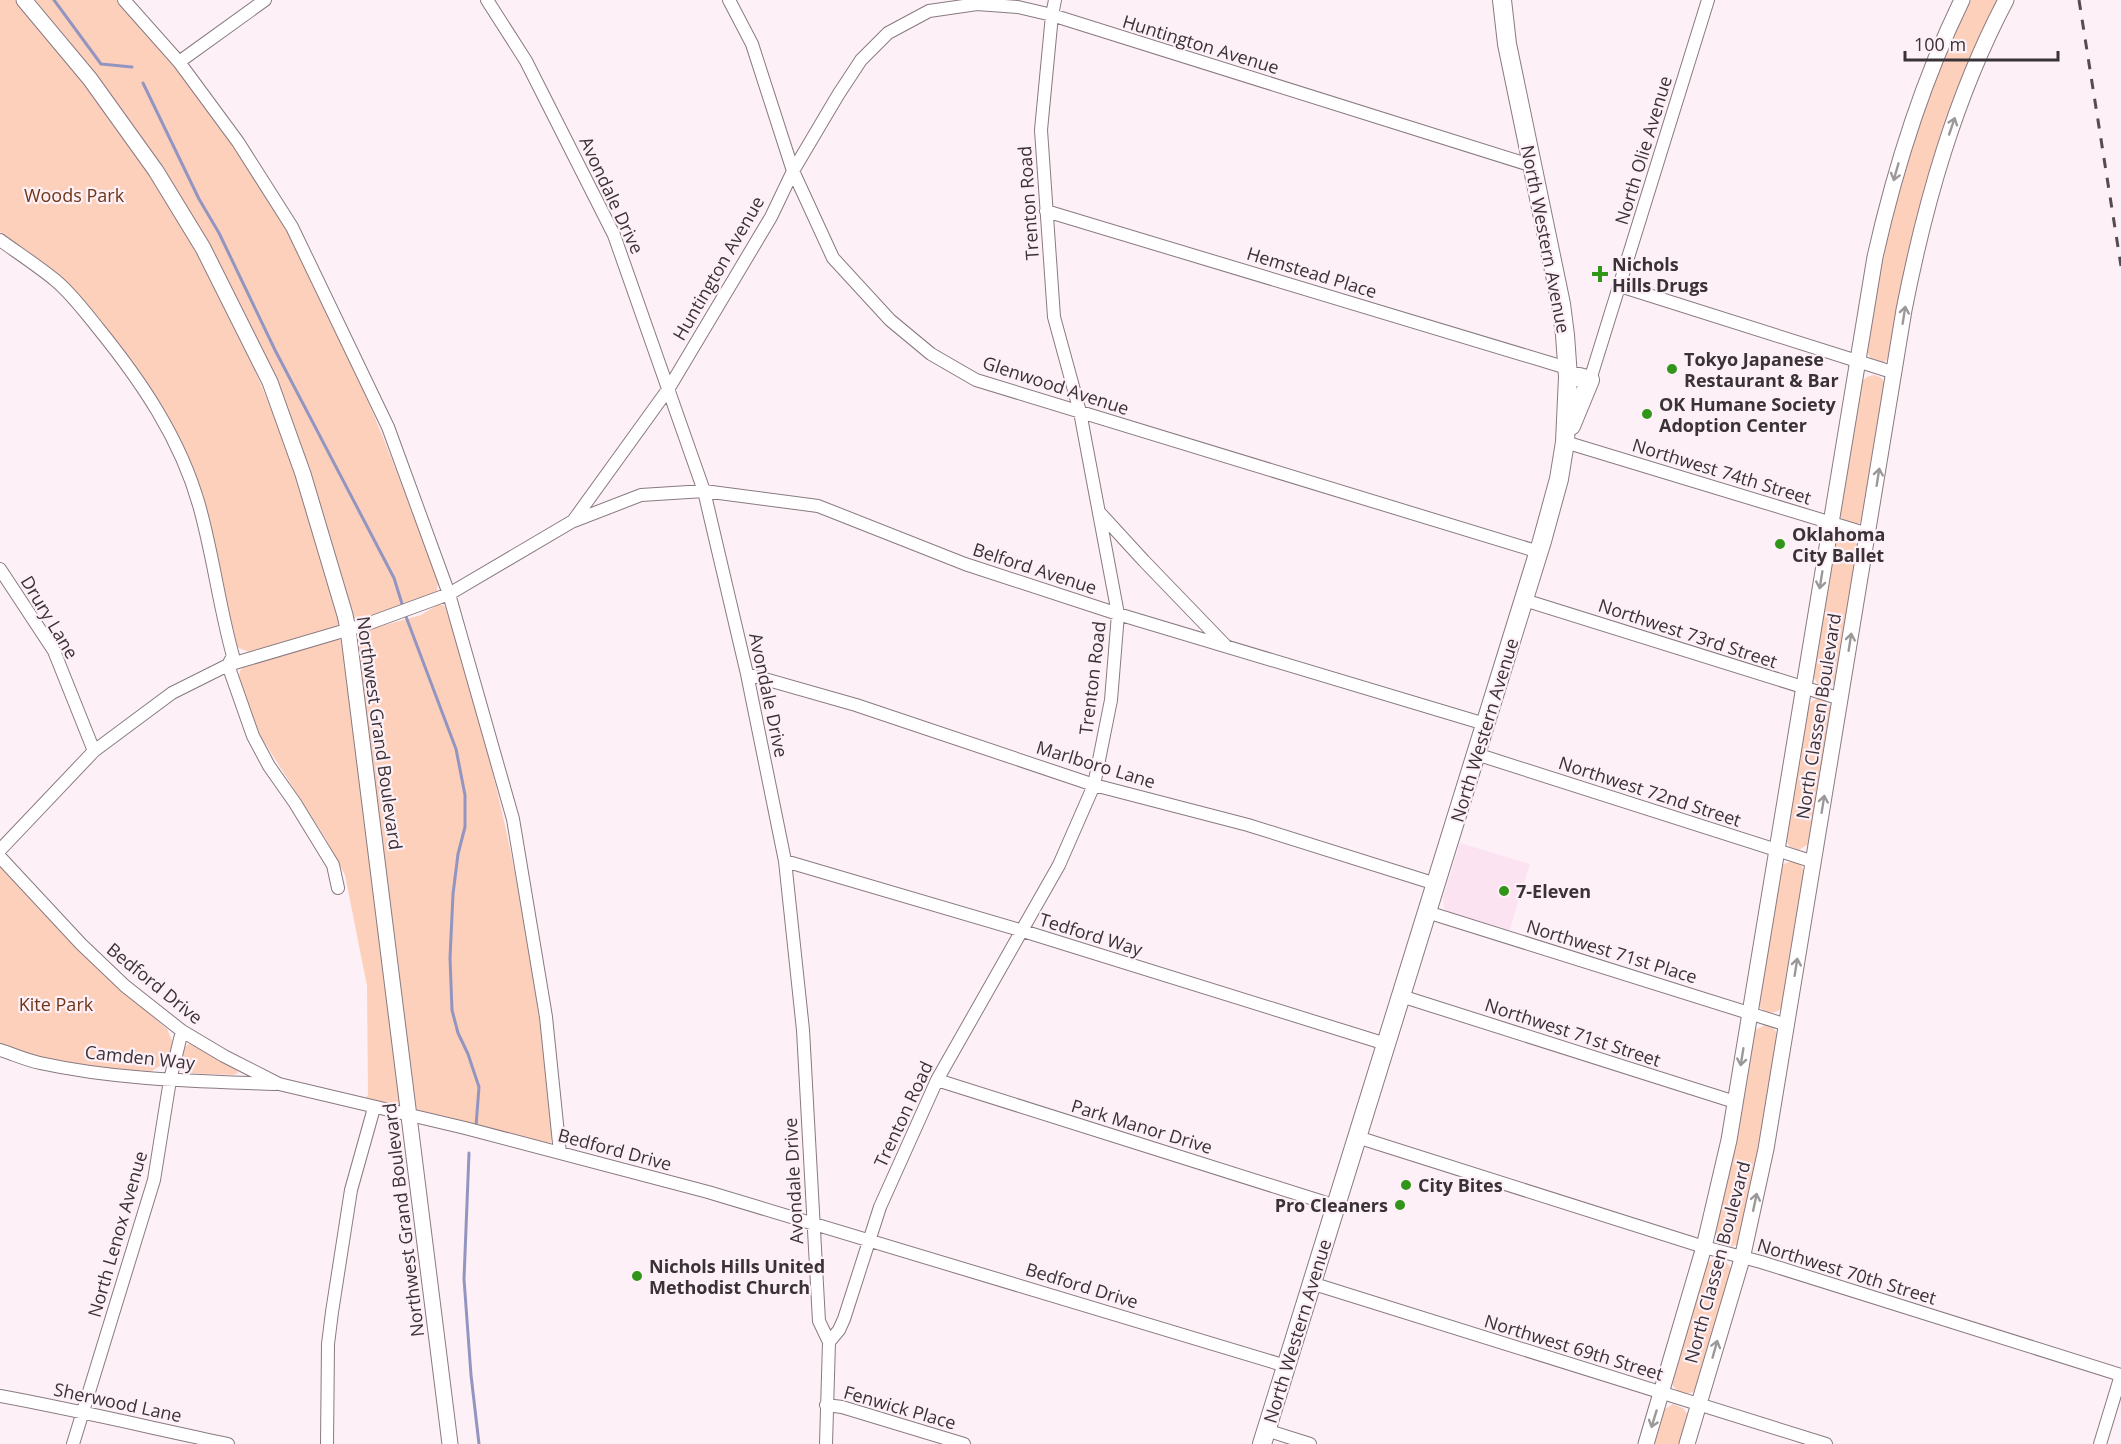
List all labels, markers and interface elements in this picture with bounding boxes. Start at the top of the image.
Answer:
street label: Huntington Avenue [1120,9,1282,79]
scale bar [1905,24,2058,62]
text: 100 m [1914,32,1966,56]
street label: North Olie Avenue [1609,73,1677,227]
one-way arrow [1947,117,1958,136]
street label: Avondale Drive [574,133,650,257]
street label: North Western Avenue [1516,143,1576,335]
street label: Trenton Road [1012,145,1044,261]
one-way arrow [1889,162,1901,181]
park label: Woods Park [24,183,125,207]
street label: Huntington Avenue [667,192,769,344]
street label: Hemstead Place [1244,241,1380,303]
place label: Nichols Hills Drugs [1612,252,1708,297]
marker: Nichols Hills Drugs [1593,267,1607,281]
one-way arrow [1899,306,1910,325]
place label: Tokyo Japanese Restaurant & Bar [1684,347,1839,392]
street label: Glenwood Avenue [980,350,1132,420]
marker: Tokyo Japanese Restaurant & Bar [1665,362,1679,376]
place label: OK Humane Society Adoption Center [1659,392,1837,437]
marker: OK Humane Society Adoption Center [1640,407,1654,421]
street label: Northwest 74th Street [1630,432,1814,510]
one-way arrow [1872,467,1883,487]
place label: Oklahoma City Ballet [1792,522,1885,567]
street label: Belford Avenue [970,537,1100,599]
marker: Oklahoma City Ballet [1773,537,1787,551]
one-way arrow [1815,570,1826,590]
street label: Drury Lane [16,571,84,663]
street label: Northwest 73rd Street [1595,593,1781,673]
street label: North Classen Boulevard [1790,611,1846,821]
street label: Northwest Grand Boulevard [352,615,408,851]
street label: Trenton Road [1073,620,1111,736]
street label: Avondale Drive [744,631,794,759]
one-way arrow [1845,632,1856,652]
street label: North Western Avenue [1445,635,1523,825]
street label: Marlboro Lane [1034,734,1158,794]
street label: Northwest 72nd Street [1556,750,1744,832]
one-way arrow [1818,794,1829,814]
place label: 7-Eleven [1516,879,1591,903]
marker: 7-Eleven [1497,884,1511,898]
street label: Tedford Way [1037,907,1146,961]
street label: Northwest 71st Place [1524,914,1700,988]
street label: Bedford Drive [102,937,208,1029]
one-way arrow [1791,958,1802,978]
park label: Kite Park [19,992,94,1016]
street label: Northwest 71st Street [1482,992,1664,1072]
street label: Camden Way [84,1039,197,1075]
one-way arrow [1737,1047,1748,1067]
street label: Trenton Road [868,1057,938,1171]
street label: Park Manor Drive [1068,1093,1216,1159]
street label: Northwest Grand Boulevard [377,1102,429,1338]
street label: Avondale Drive [778,1117,808,1245]
street label: Bedford Drive [556,1122,674,1176]
street label: North Lenox Avenue [82,1148,152,1320]
street label: North Classen Boulevard [1678,1158,1756,1366]
place label: City Bites [1418,1173,1503,1197]
marker: City Bites [1399,1178,1413,1192]
place label: Pro Cleaners [1275,1193,1388,1217]
one-way arrow [1750,1193,1762,1212]
marker: Pro Cleaners [1393,1198,1407,1212]
street label: Northwest 70th Street [1755,1232,1939,1310]
street label: North Western Avenue [1258,1236,1336,1426]
place label: Nichols Hills United Methodist Church [649,1254,825,1299]
street label: Bedford Drive [1023,1256,1141,1314]
marker: Nichols Hills United Methodist Church [630,1269,644,1283]
street label: Northwest 69th Street [1482,1308,1666,1386]
one-way arrow [1710,1340,1721,1359]
street label: Sherwood Lane [52,1377,184,1427]
street label: Fenwick Place [841,1380,959,1434]
one-way arrow [1648,1409,1659,1428]

